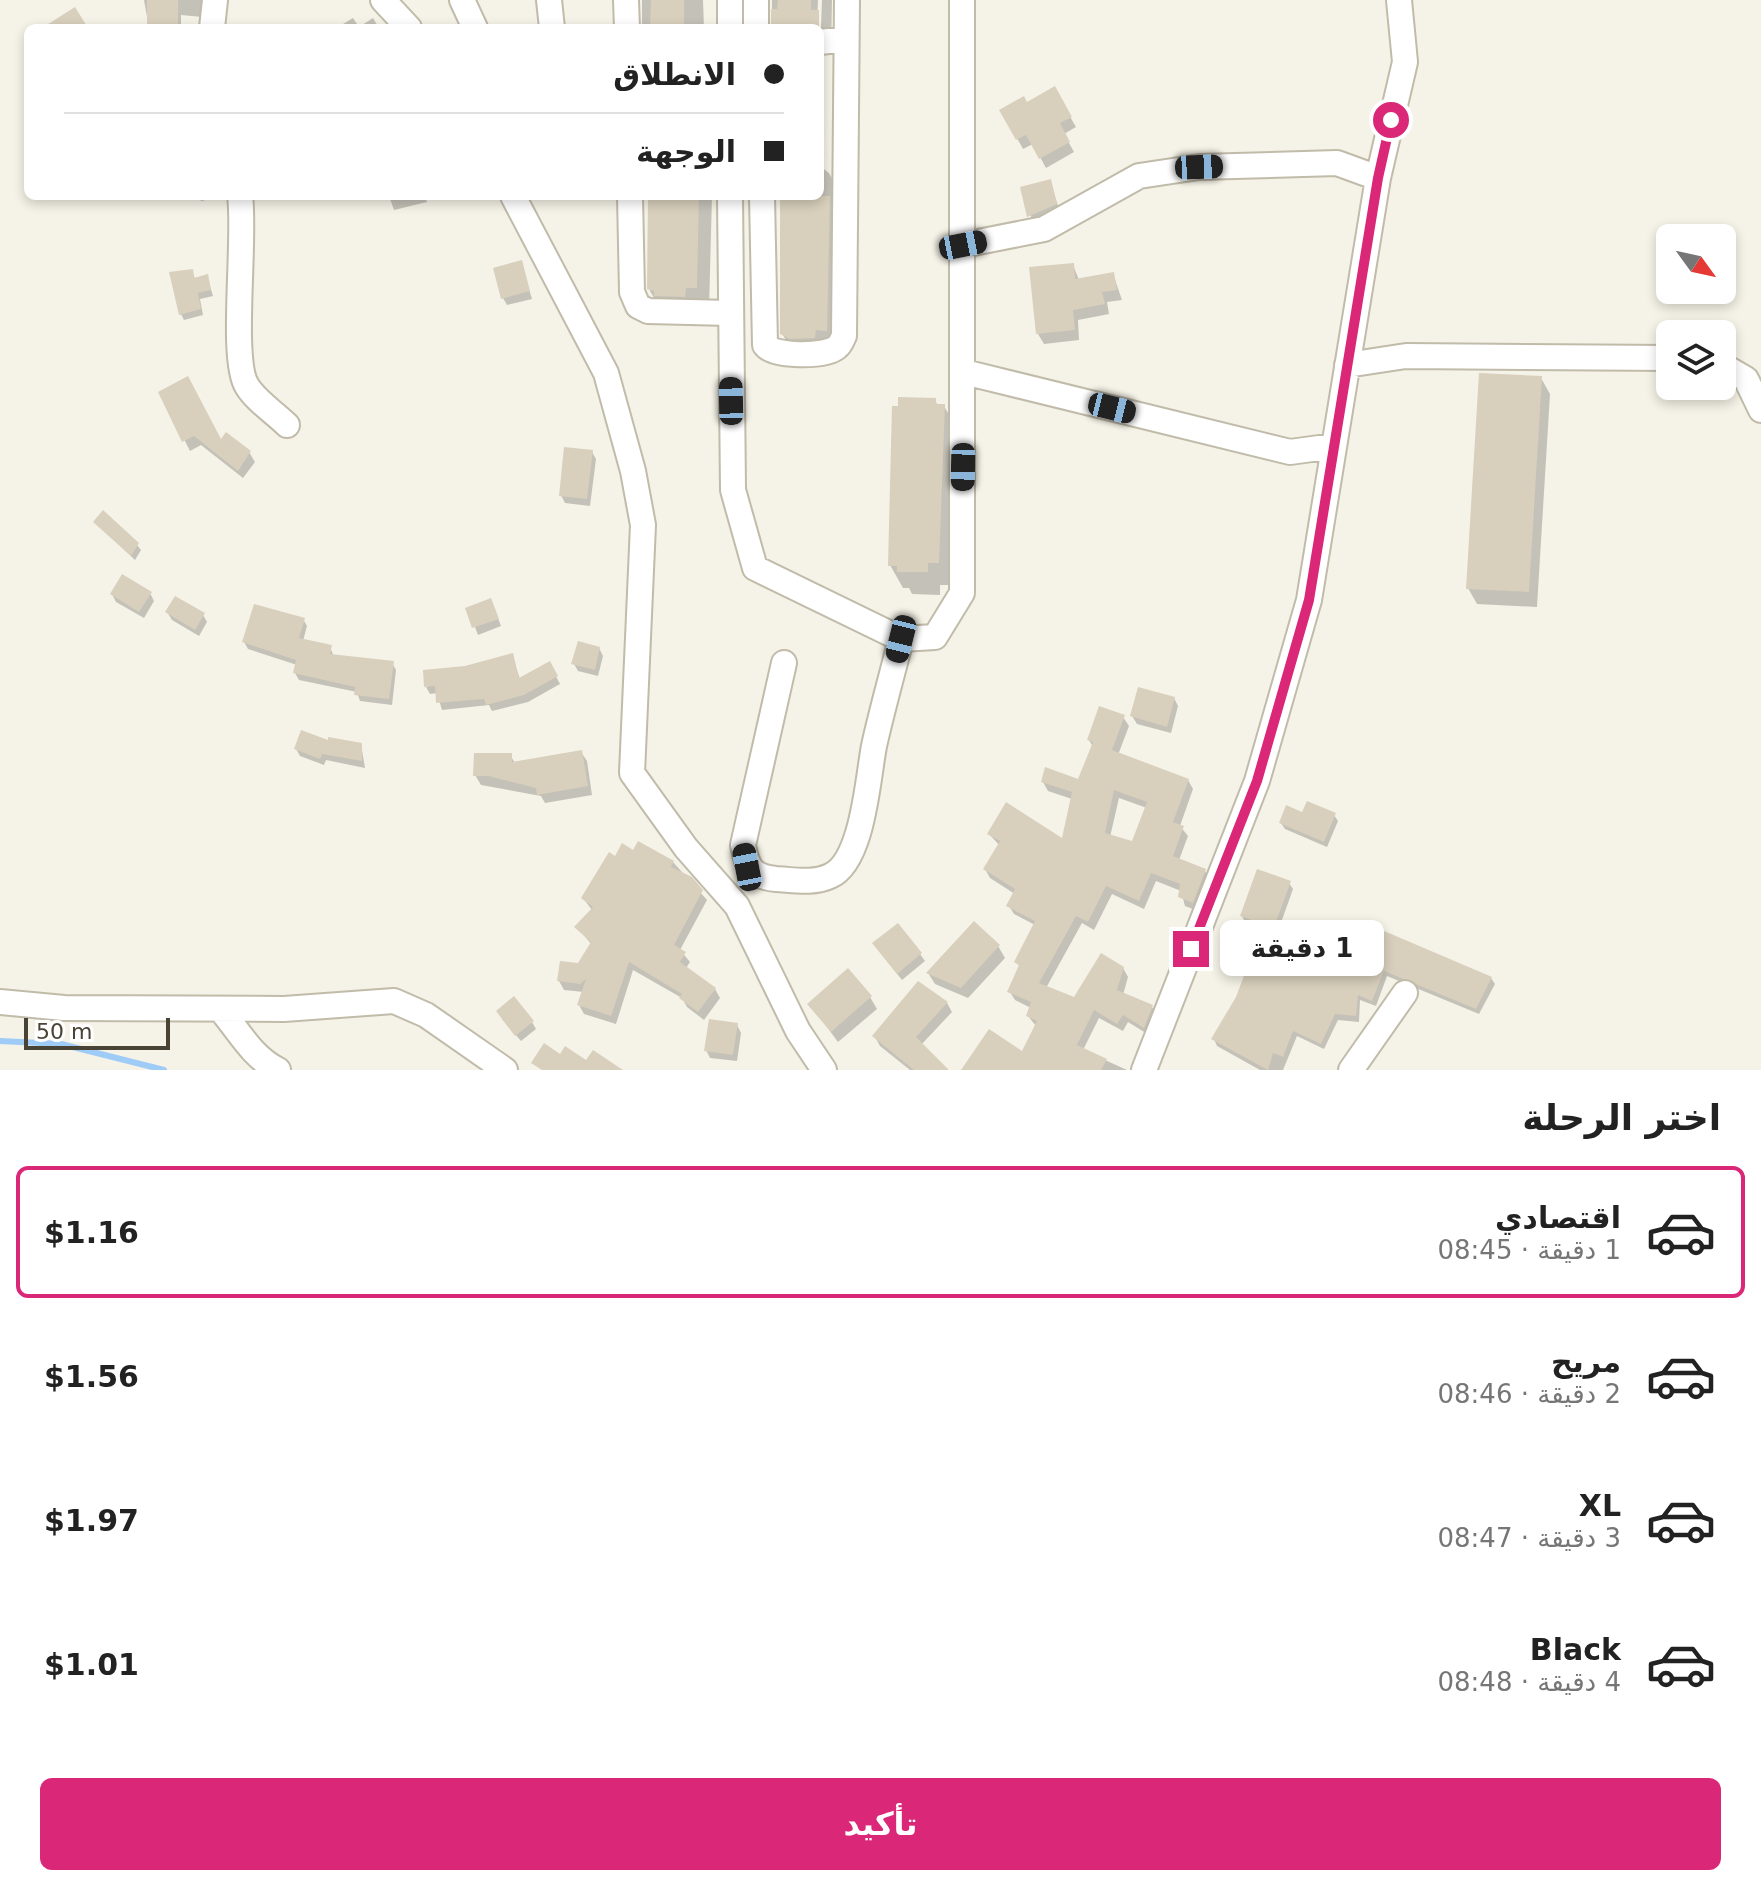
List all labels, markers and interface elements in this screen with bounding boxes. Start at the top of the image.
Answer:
text: الانطلاق [613,57,736,92]
route start [1373,102,1409,138]
text: الوجهة [636,134,736,169]
car [1175,154,1223,180]
north arrow [1656,224,1736,304]
map controls [1656,224,1736,400]
car [937,229,989,261]
button: layers [1656,320,1736,400]
car [719,377,743,425]
car [1086,391,1138,425]
car [951,443,975,491]
car [884,613,918,665]
car [731,841,763,893]
callout: 1 دقيقة [1219,921,1383,977]
route end [1173,931,1209,967]
text: 1 دقيقة [1251,933,1353,963]
scale bar [24,1014,170,1050]
text: 50 m [36,1019,92,1044]
text: اختر الرحلة [1522,1097,1721,1138]
icon: car [1645,1196,1717,1268]
text: اقتصادي [1495,1200,1621,1235]
text: $1.16 [44,1215,139,1250]
text: 1 دقيقة · 08:45 [1438,1235,1621,1265]
icon: car [1645,1340,1717,1412]
text: مريح [1551,1344,1621,1379]
text: $1.56 [44,1359,139,1394]
text: 2 دقيقة · 08:46 [1438,1379,1621,1409]
icon: car [1645,1484,1717,1556]
text: XL [1579,1488,1621,1523]
text: $1.97 [44,1503,139,1538]
text: 3 دقيقة · 08:47 [1438,1523,1621,1553]
icon: car [1645,1628,1717,1700]
text: Black [1530,1632,1621,1667]
text: $1.01 [44,1647,139,1682]
text: 4 دقيقة · 08:48 [1438,1667,1621,1697]
button: تأكيد [40,1778,1721,1870]

